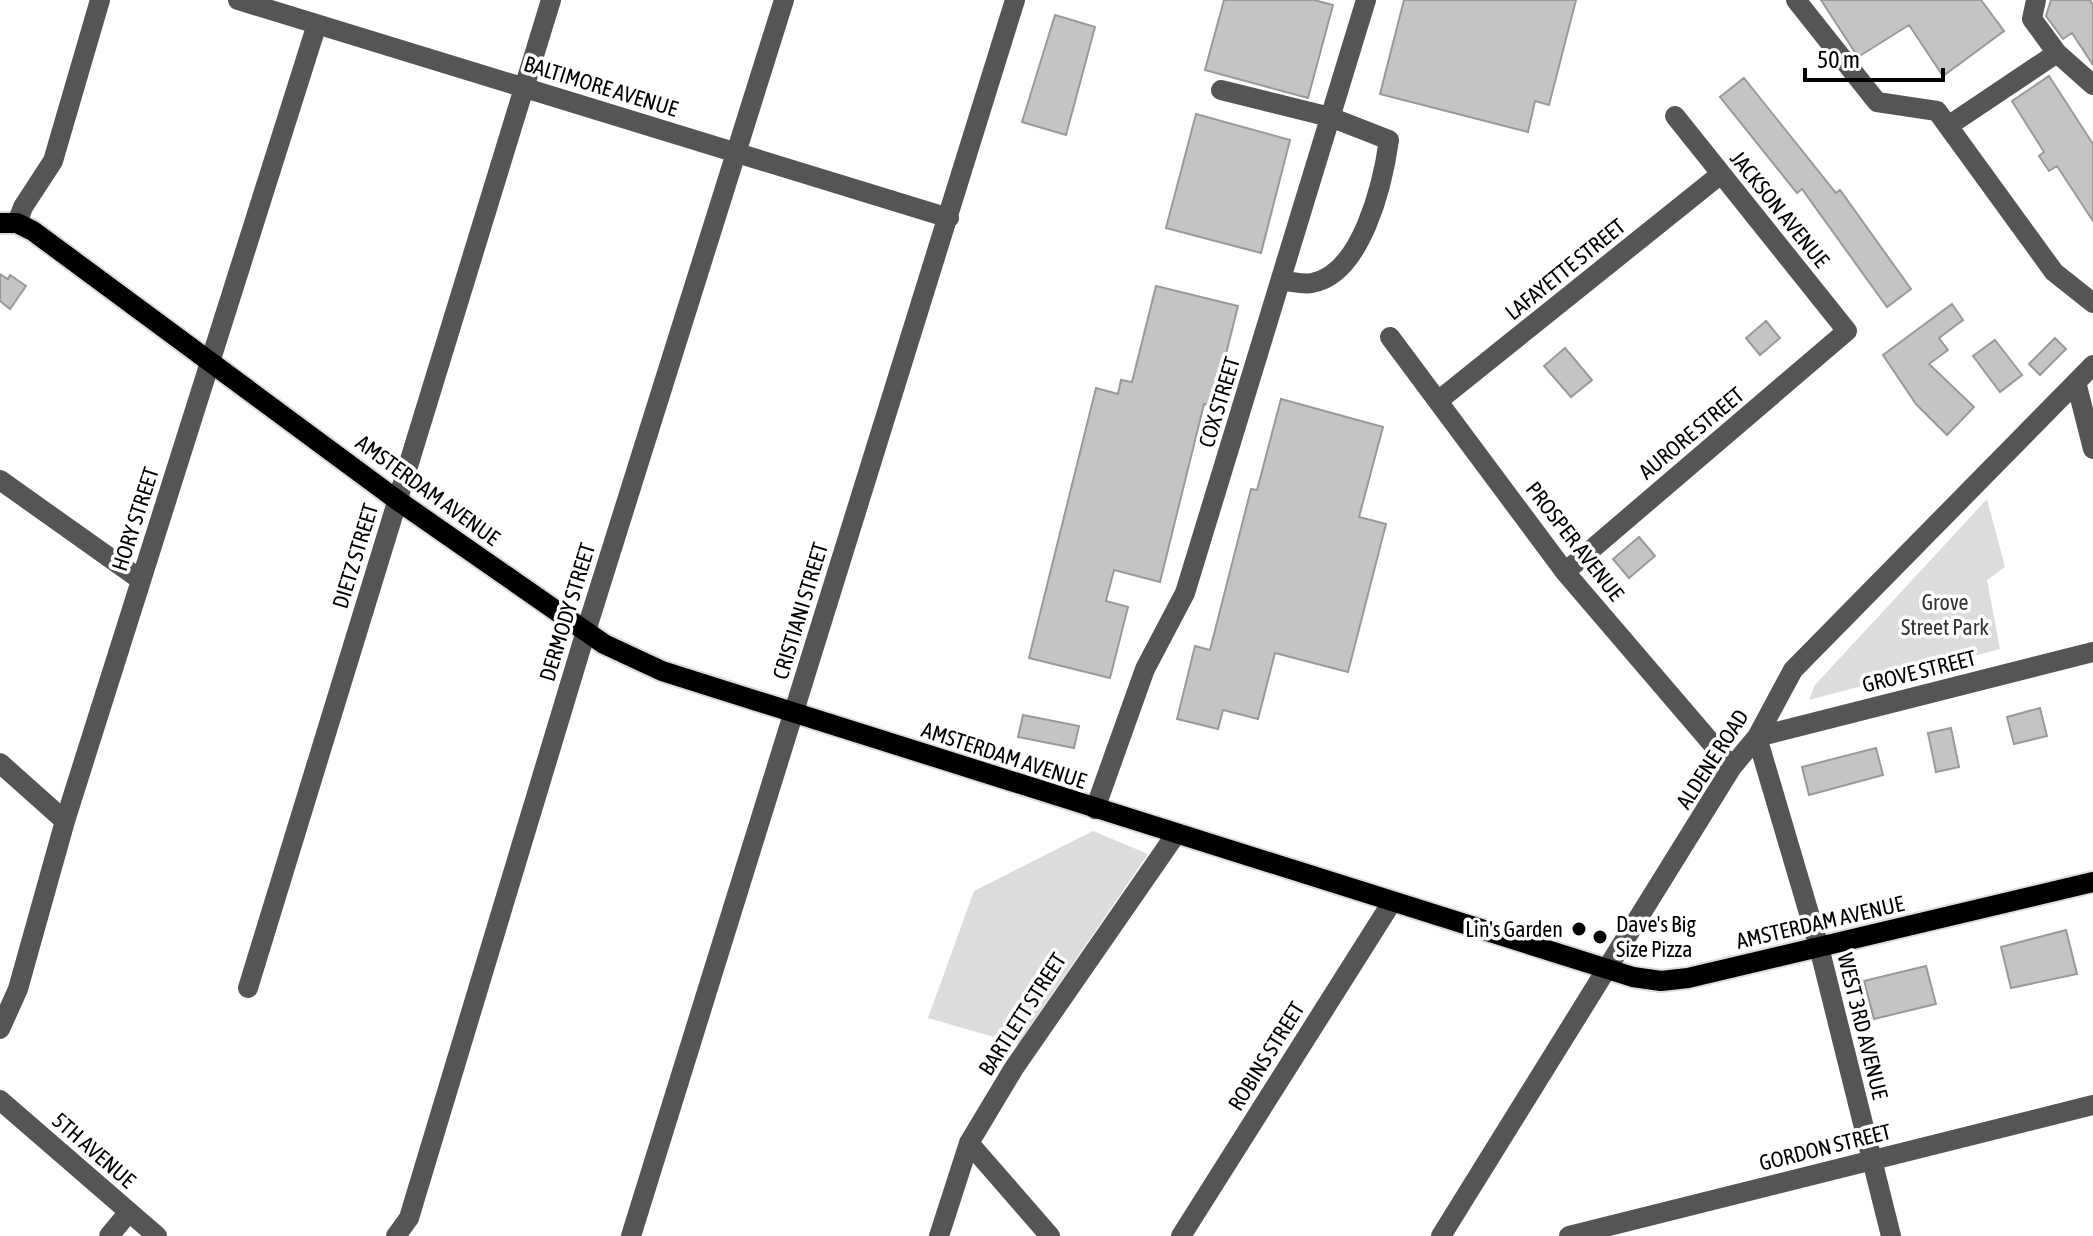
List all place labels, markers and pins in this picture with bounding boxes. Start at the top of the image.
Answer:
place label: Dave's Big Size Pizza [1616,911,1697,962]
place label: Lin's Garden [1465,916,1563,942]
marker: Lin's Garden [1570,920,1588,938]
marker: Dave's Big Size Pizza [1591,928,1609,946]

